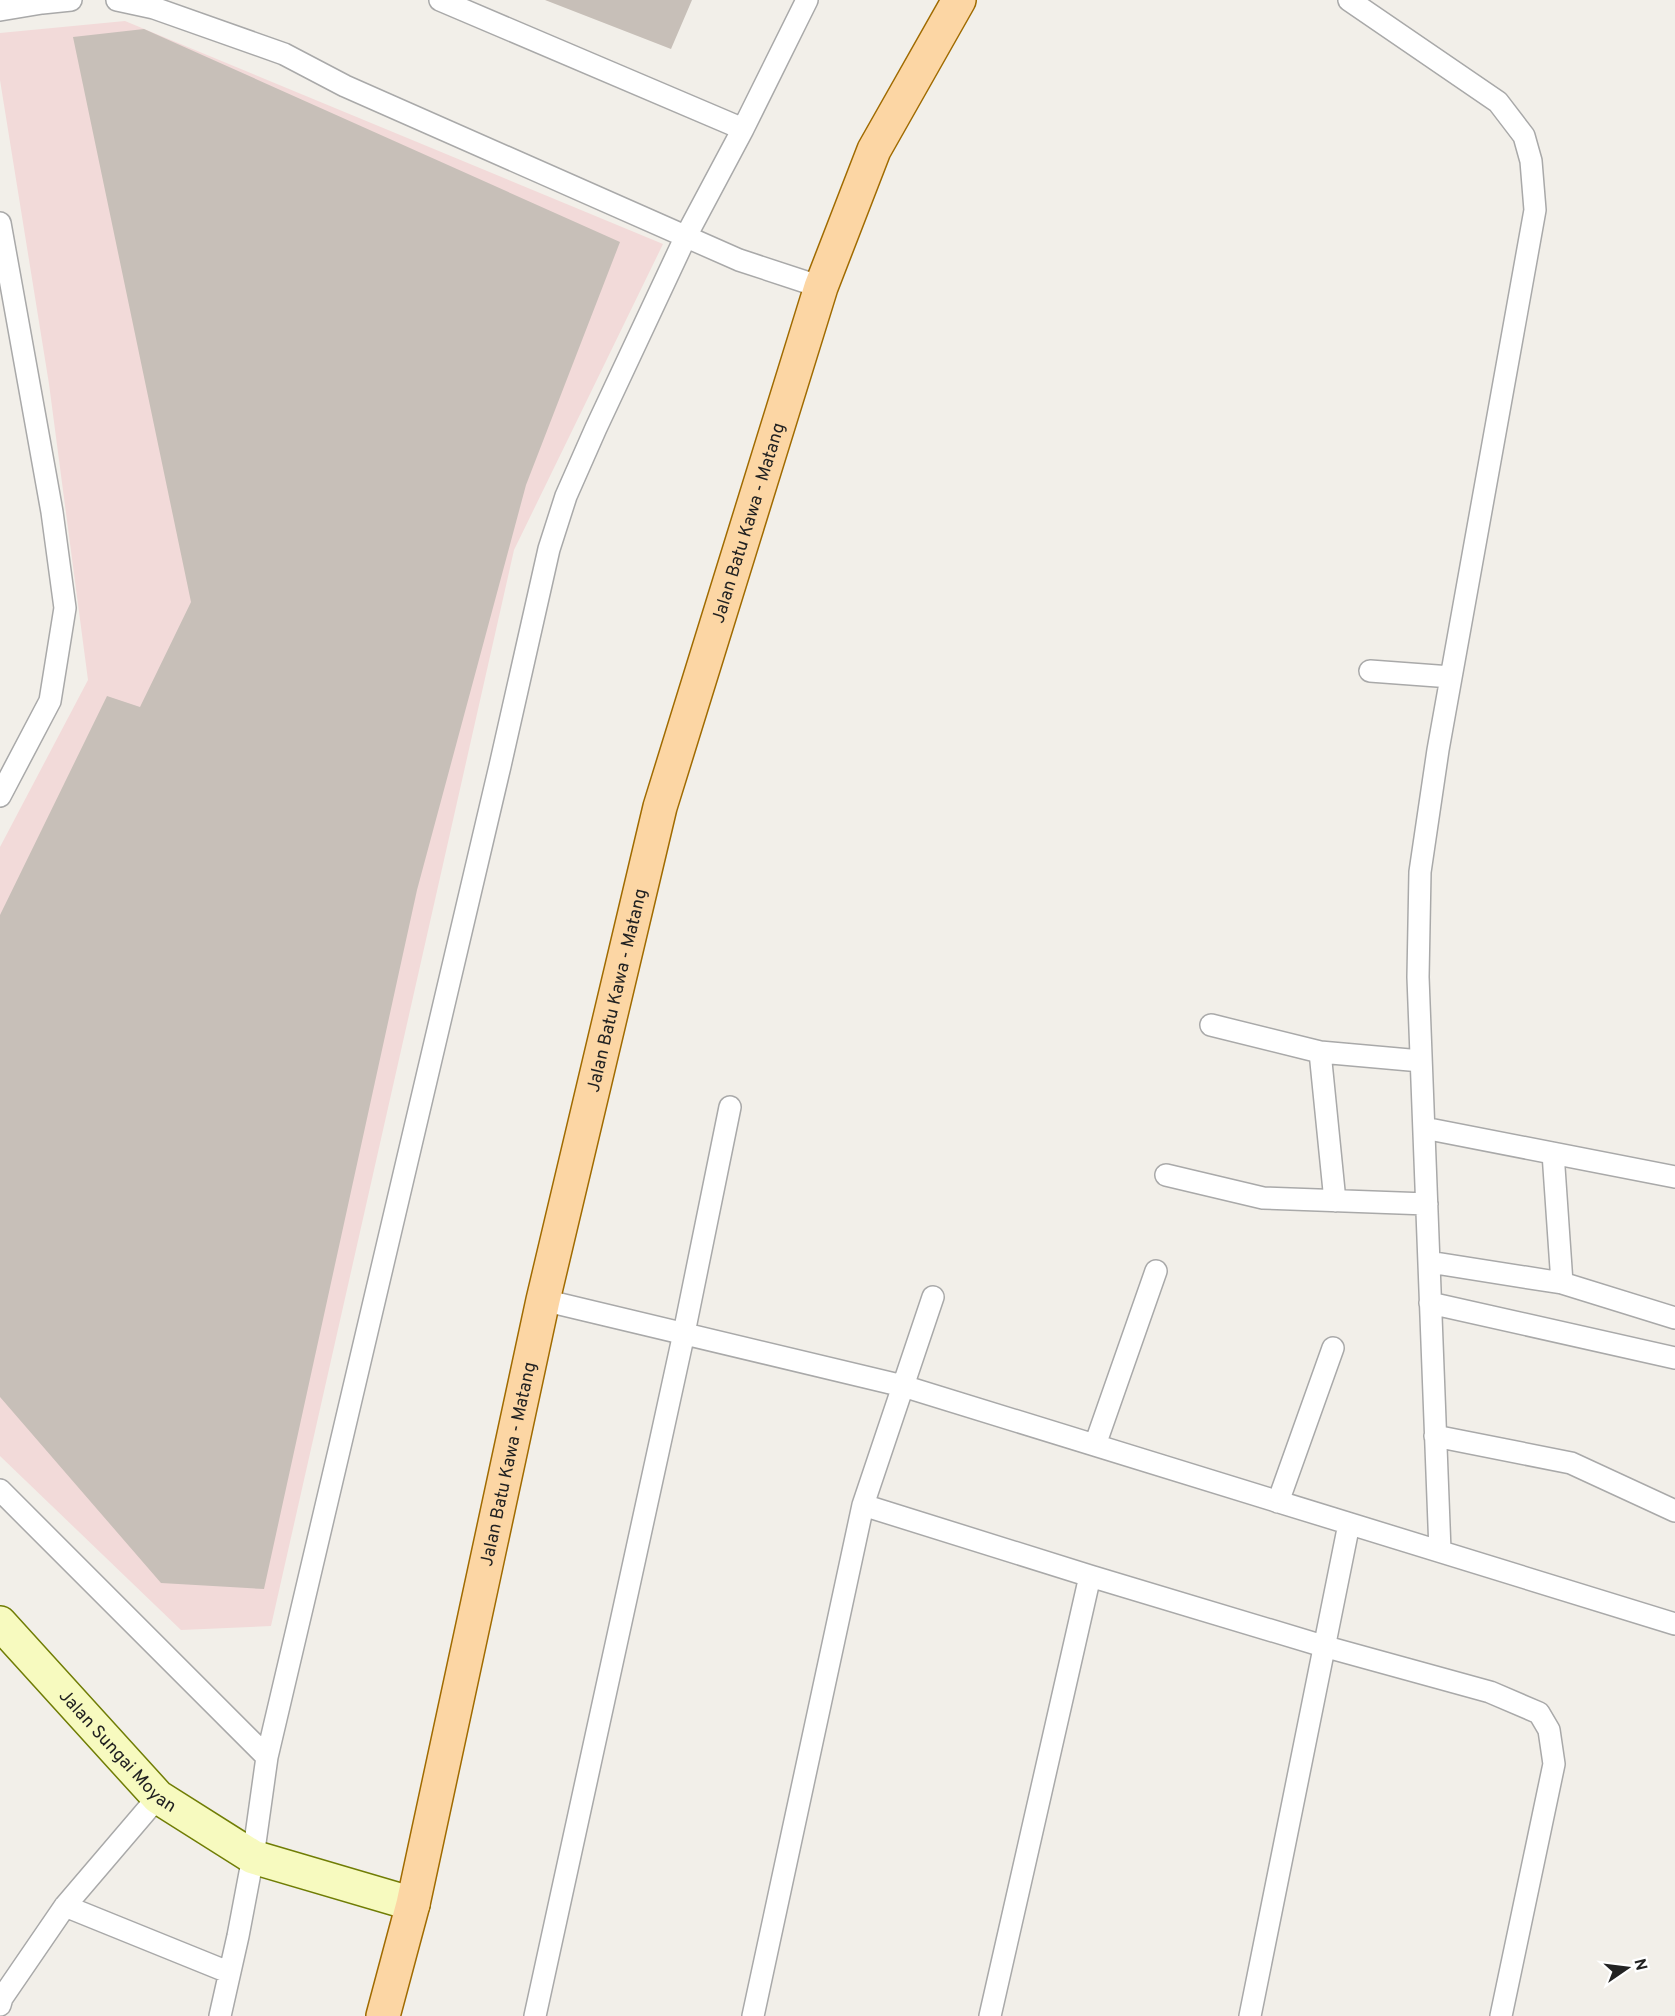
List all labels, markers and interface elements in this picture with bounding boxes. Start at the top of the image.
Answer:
street label: Jalan Batu Kawa - Matang [708,420,791,626]
street label: Jalan Batu Kawa - Matang [583,887,653,1095]
street label: Jalan Batu Kawa - Matang [476,1360,542,1569]
street label: Jalan Sungai Moyan [53,1685,180,1819]
north arrow [1597,1938,1657,1998]
text: N [1629,1957,1651,1973]

